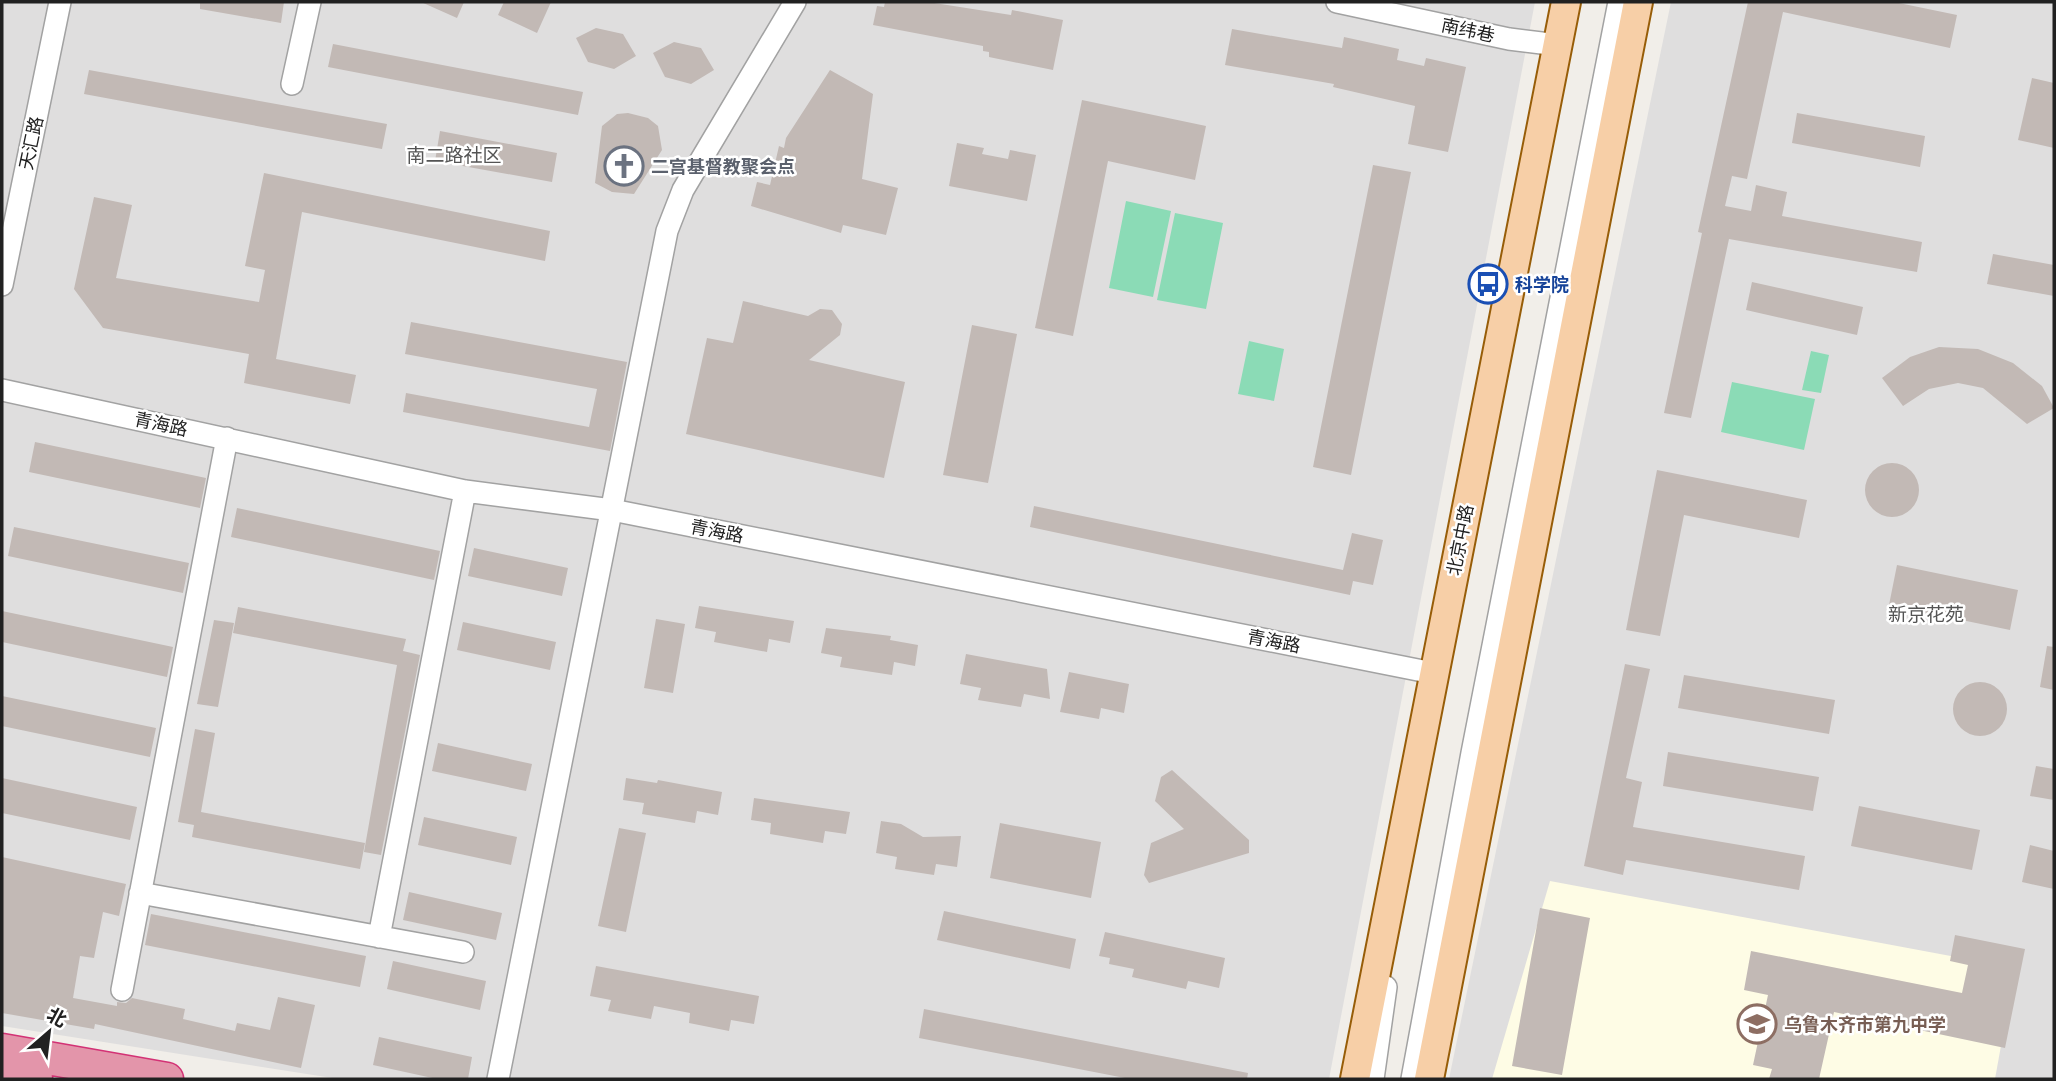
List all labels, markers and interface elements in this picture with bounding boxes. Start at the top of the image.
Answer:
street label: 南纬巷 [1439,13,1497,47]
street label: 天汇路 [14,114,48,172]
district label: 南二路社区 [406,143,502,167]
church icon: 二宫基督教聚会点 [603,145,645,187]
place label: 二宫基督教聚会点 [651,155,795,178]
bus stop icon: 科学院 [1467,263,1509,305]
place label: 科学院 [1515,273,1569,296]
street label: 青海路 [132,407,190,441]
street label: 北京中路 [1442,502,1478,578]
street label: 青海路 [688,515,746,547]
district label: 新京花苑 [1888,602,1964,626]
street label: 青海路 [1245,625,1303,657]
north arrow [14,997,84,1067]
text: 北 [43,1002,71,1032]
school or university icon: 乌鲁木齐市第九中学 [1736,1003,1778,1045]
place label: 乌鲁木齐市第九中学 [1784,1013,1946,1036]

